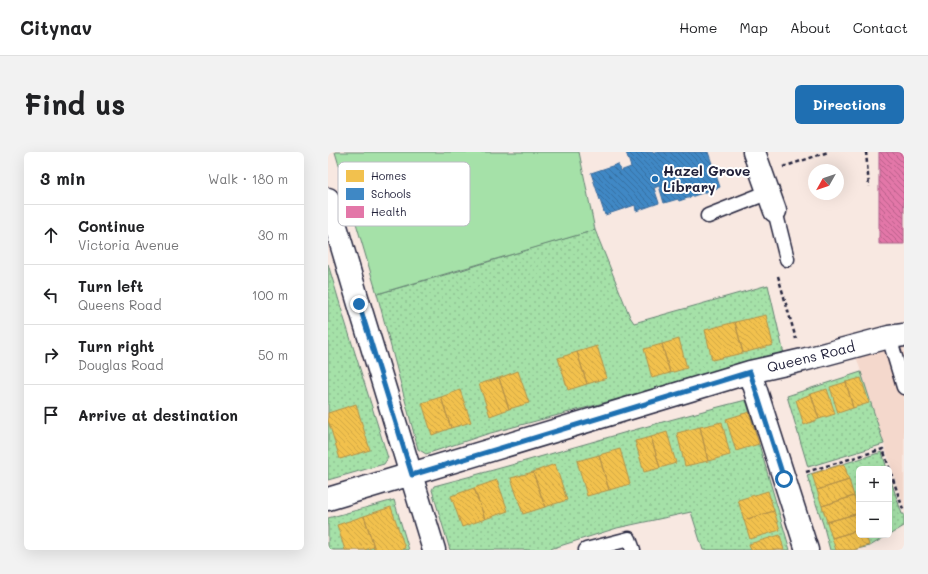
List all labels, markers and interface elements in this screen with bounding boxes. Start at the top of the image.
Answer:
text: Citynav [20,15,92,40]
text: Home [679,18,717,37]
text: Map [739,18,768,37]
text: About [790,18,831,37]
text: Contact [853,18,908,37]
button: Directions [795,85,904,124]
text: Find us [24,86,125,122]
place label: Hazel Grove Library [663,161,750,196]
legend [338,162,470,226]
north arrow [808,164,844,200]
text: 3 min [40,167,85,189]
text: Homes [371,168,406,183]
text: Walk · 180 m [208,170,288,187]
marker: Hazel Grove Library [650,174,660,184]
text: Schools [371,186,411,201]
text: Health [371,204,406,219]
text: Continue [78,216,145,236]
icon: ahead [40,224,62,246]
text: 30 m [258,226,288,243]
text: Victoria Avenue [78,236,179,253]
text: Turn left [78,276,143,296]
icon: left [40,284,62,306]
text: 100 m [252,286,288,303]
route end [350,295,368,313]
text: Queens Road [78,296,161,313]
text: Turn right [78,336,155,356]
street label: Queens Road [765,336,857,377]
icon: right [40,344,62,366]
text: 50 m [258,346,288,363]
text: Douglas Road [78,356,164,373]
icon: arrive [40,404,62,426]
text: Arrive at destination [78,405,238,425]
map controls [856,466,892,538]
button: + [856,466,892,502]
route start [775,470,793,488]
button: − [856,502,892,538]

